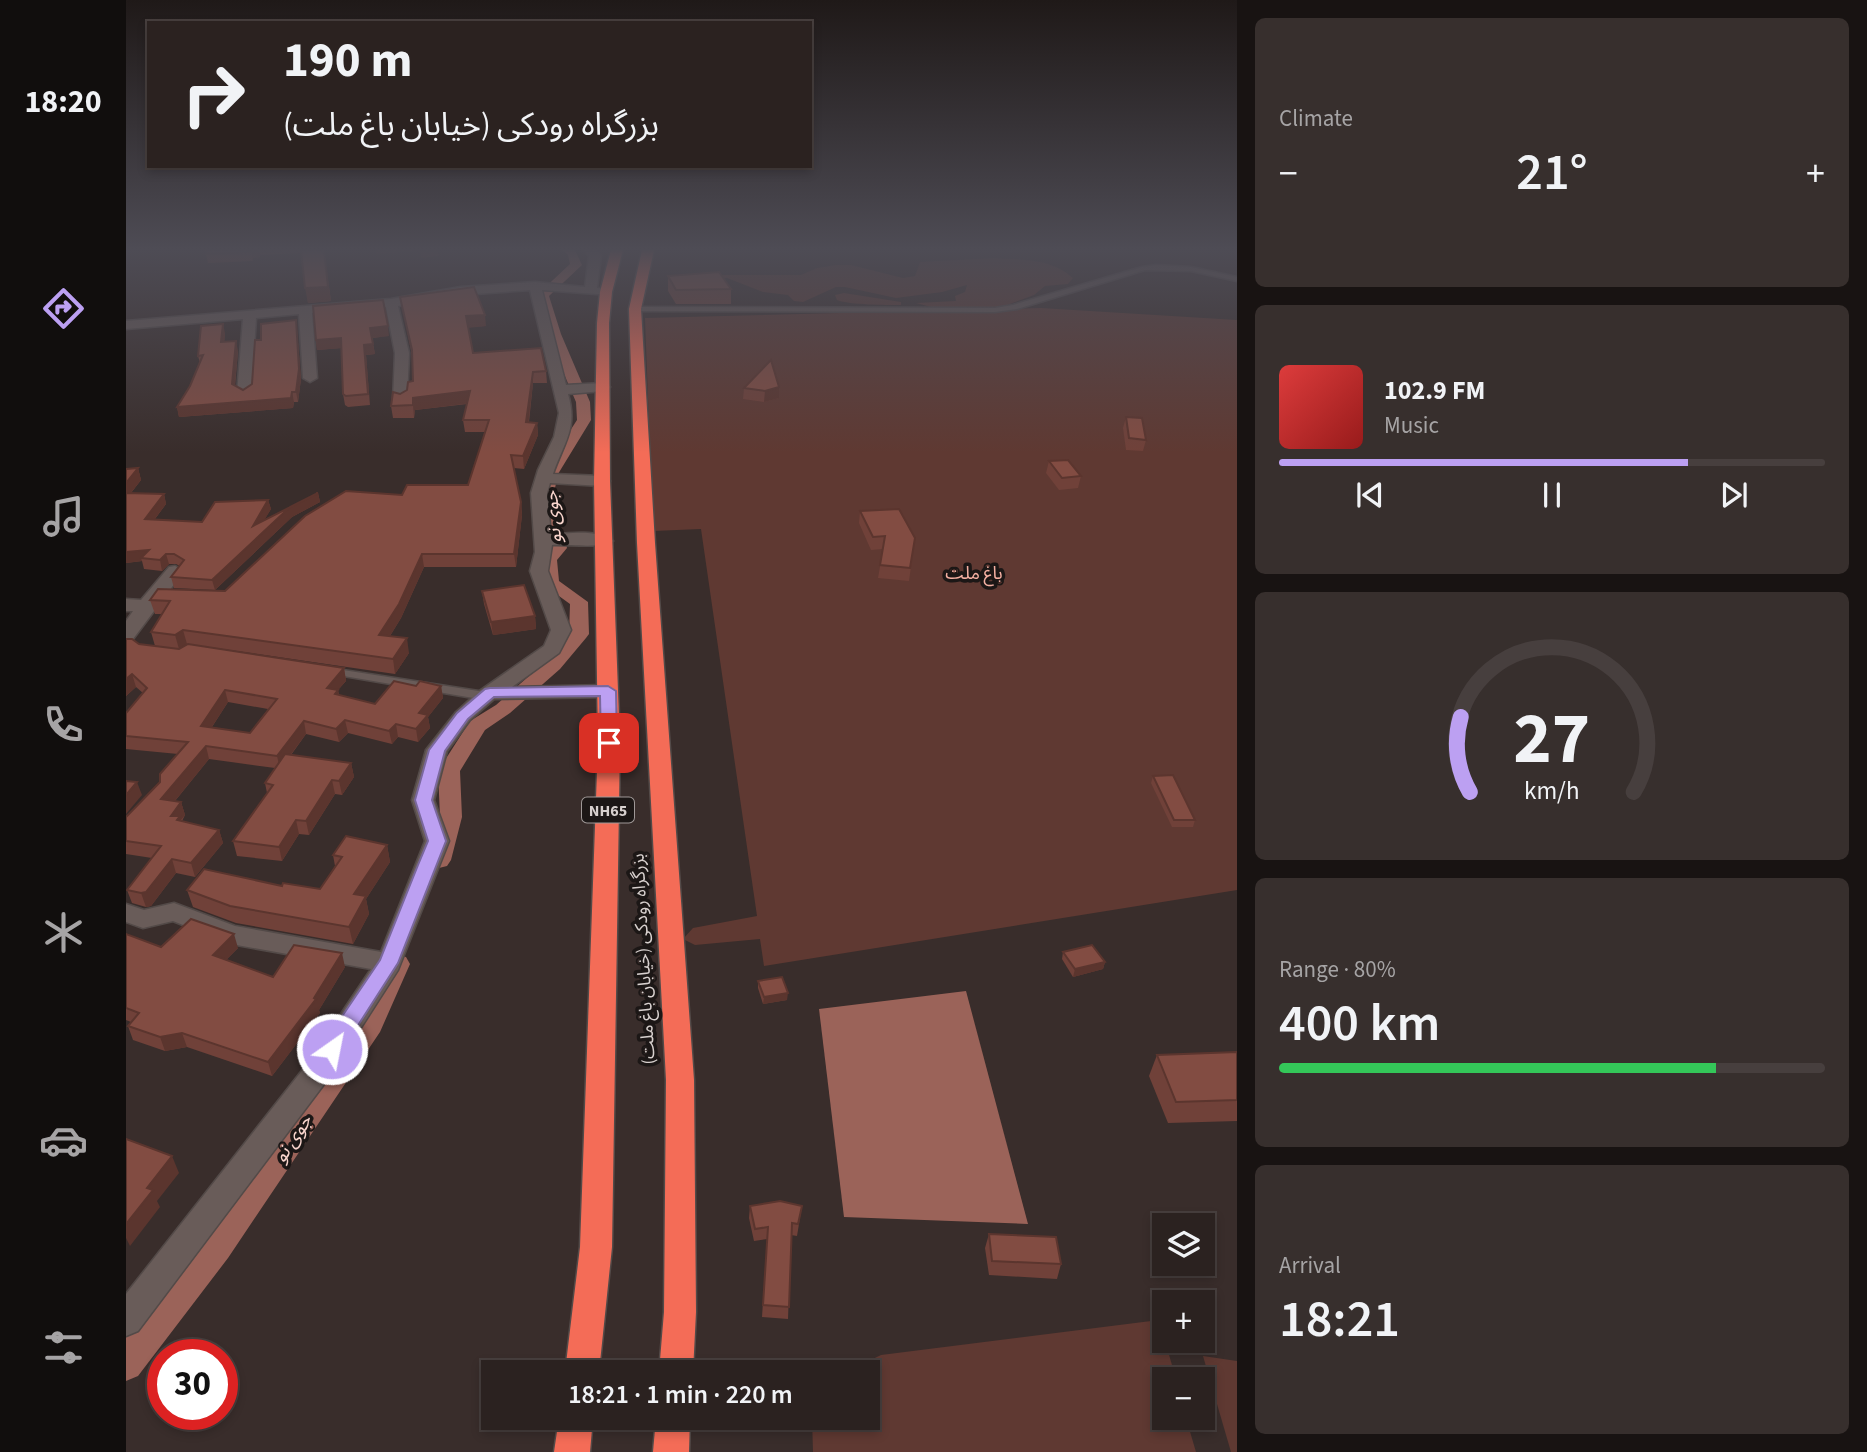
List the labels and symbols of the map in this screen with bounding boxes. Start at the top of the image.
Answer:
water label: جوی نو [538,489,569,544]
park label: باغ ملت [945,561,1003,587]
pin [579,713,639,773]
road number: NH65 [582,797,634,822]
street label: بزرگراه رودکی (خیابان باغ ملت) [625,853,663,1065]
position arrow [295,1012,369,1086]
water label: جوی نو [267,1109,320,1168]
speed limit sign: 30 [147,1339,238,1430]

